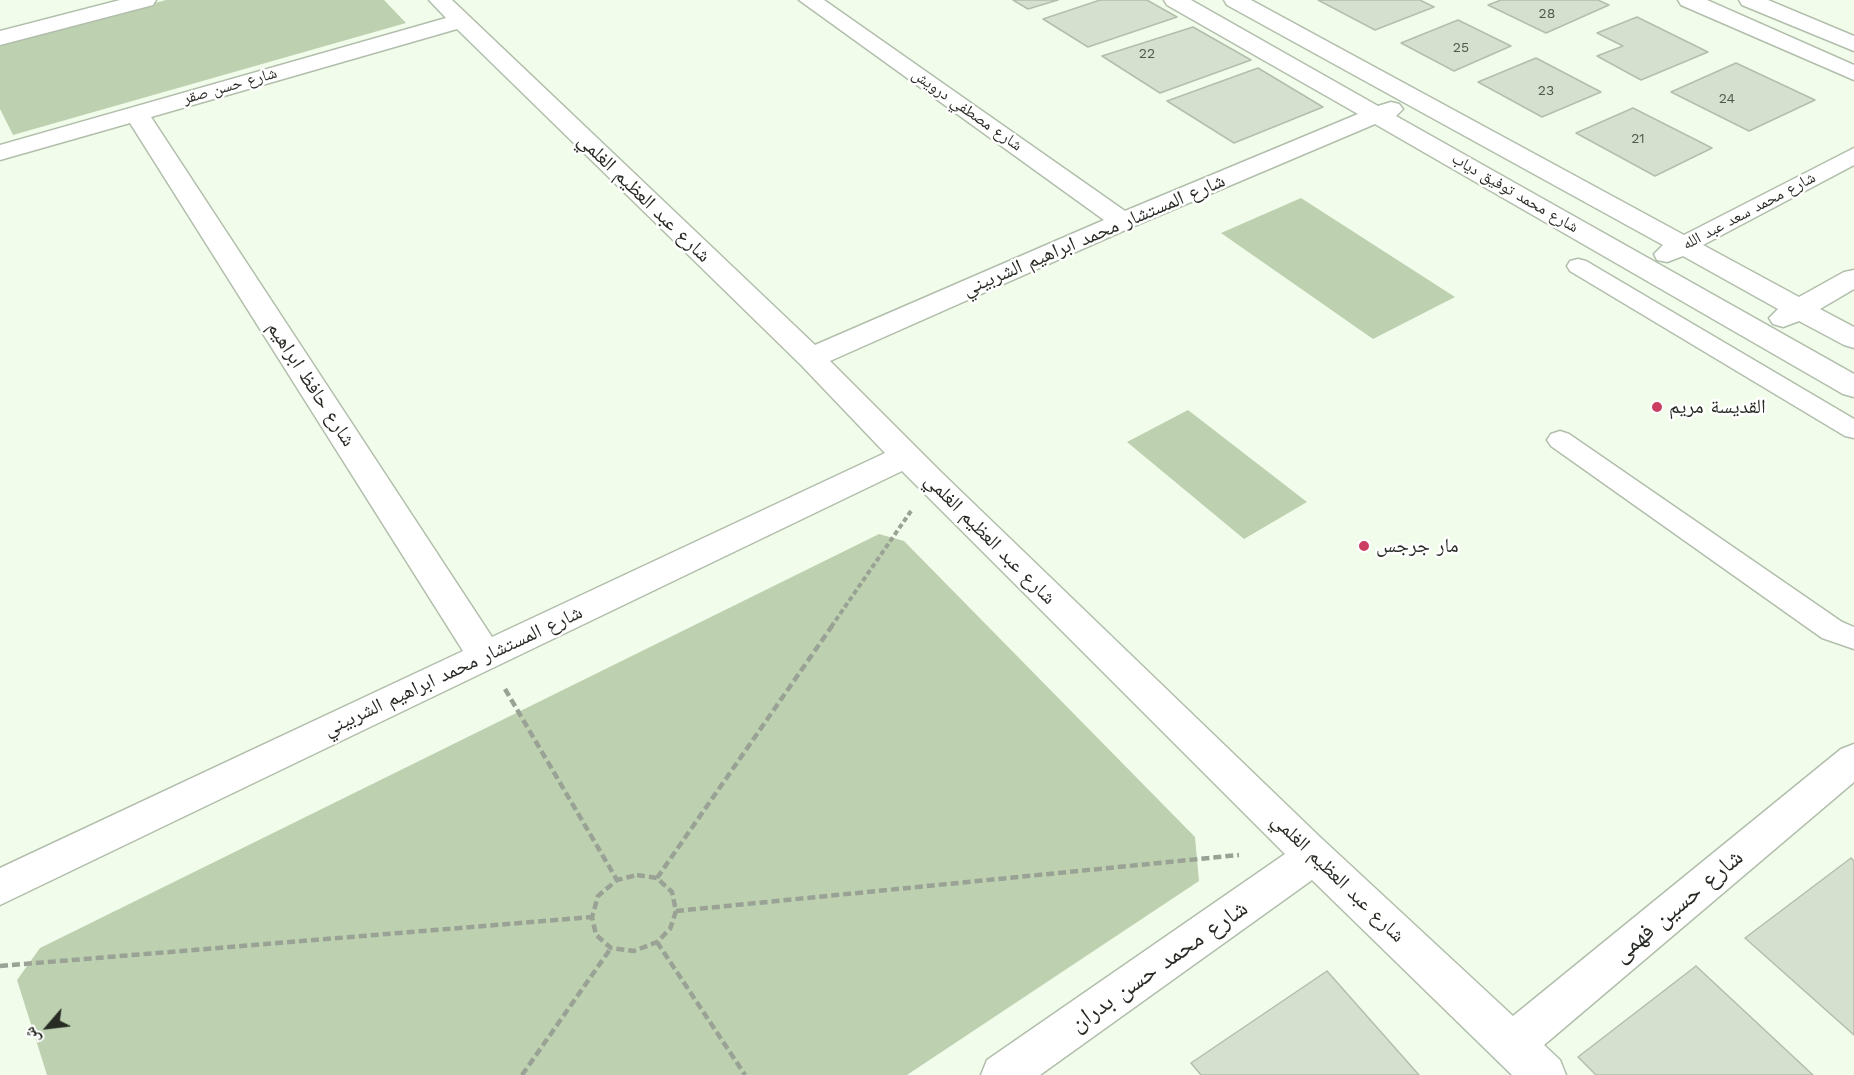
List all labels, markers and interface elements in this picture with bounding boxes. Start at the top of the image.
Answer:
house number: 28 [1539,6,1555,22]
house number: 25 [1453,40,1469,56]
house number: 22 [1139,46,1155,62]
street label: شارع حسن صقر [181,63,279,109]
street label: شارع مصطفي درويش [908,65,1026,155]
house number: 23 [1538,83,1554,99]
house number: 24 [1719,91,1735,107]
street label: شارع عبد العظيم الغلمي [572,128,716,268]
house number: 21 [1631,131,1645,147]
street label: شارع محمد توفيق دياب [1448,149,1582,237]
street label: شارع محمد سعد عبد الله [1679,168,1819,254]
street label: شارع المستشار محمد ابراهيم الشربيني [959,169,1229,301]
street label: شارع حافظ ابراهيم [262,317,360,451]
place label: القديسة مريم [1669,395,1766,419]
marker: القديسة مريم [1650,400,1664,414]
street label: شارع عبد العظيم الغلمي [919,468,1061,610]
place label: مار جرجس [1376,534,1459,558]
marker: مار جرجس [1357,539,1371,553]
street label: شارع المستشار محمد ابراهيم الشربيني [320,600,586,742]
street label: شارع عبد العظيم الغلمي [1266,808,1410,948]
street label: شارع حسين فهمى [1607,843,1749,969]
street label: شارع محمد حسن بدران [1064,894,1254,1038]
north arrow [18,997,78,1057]
text: ش [19,1024,44,1048]

